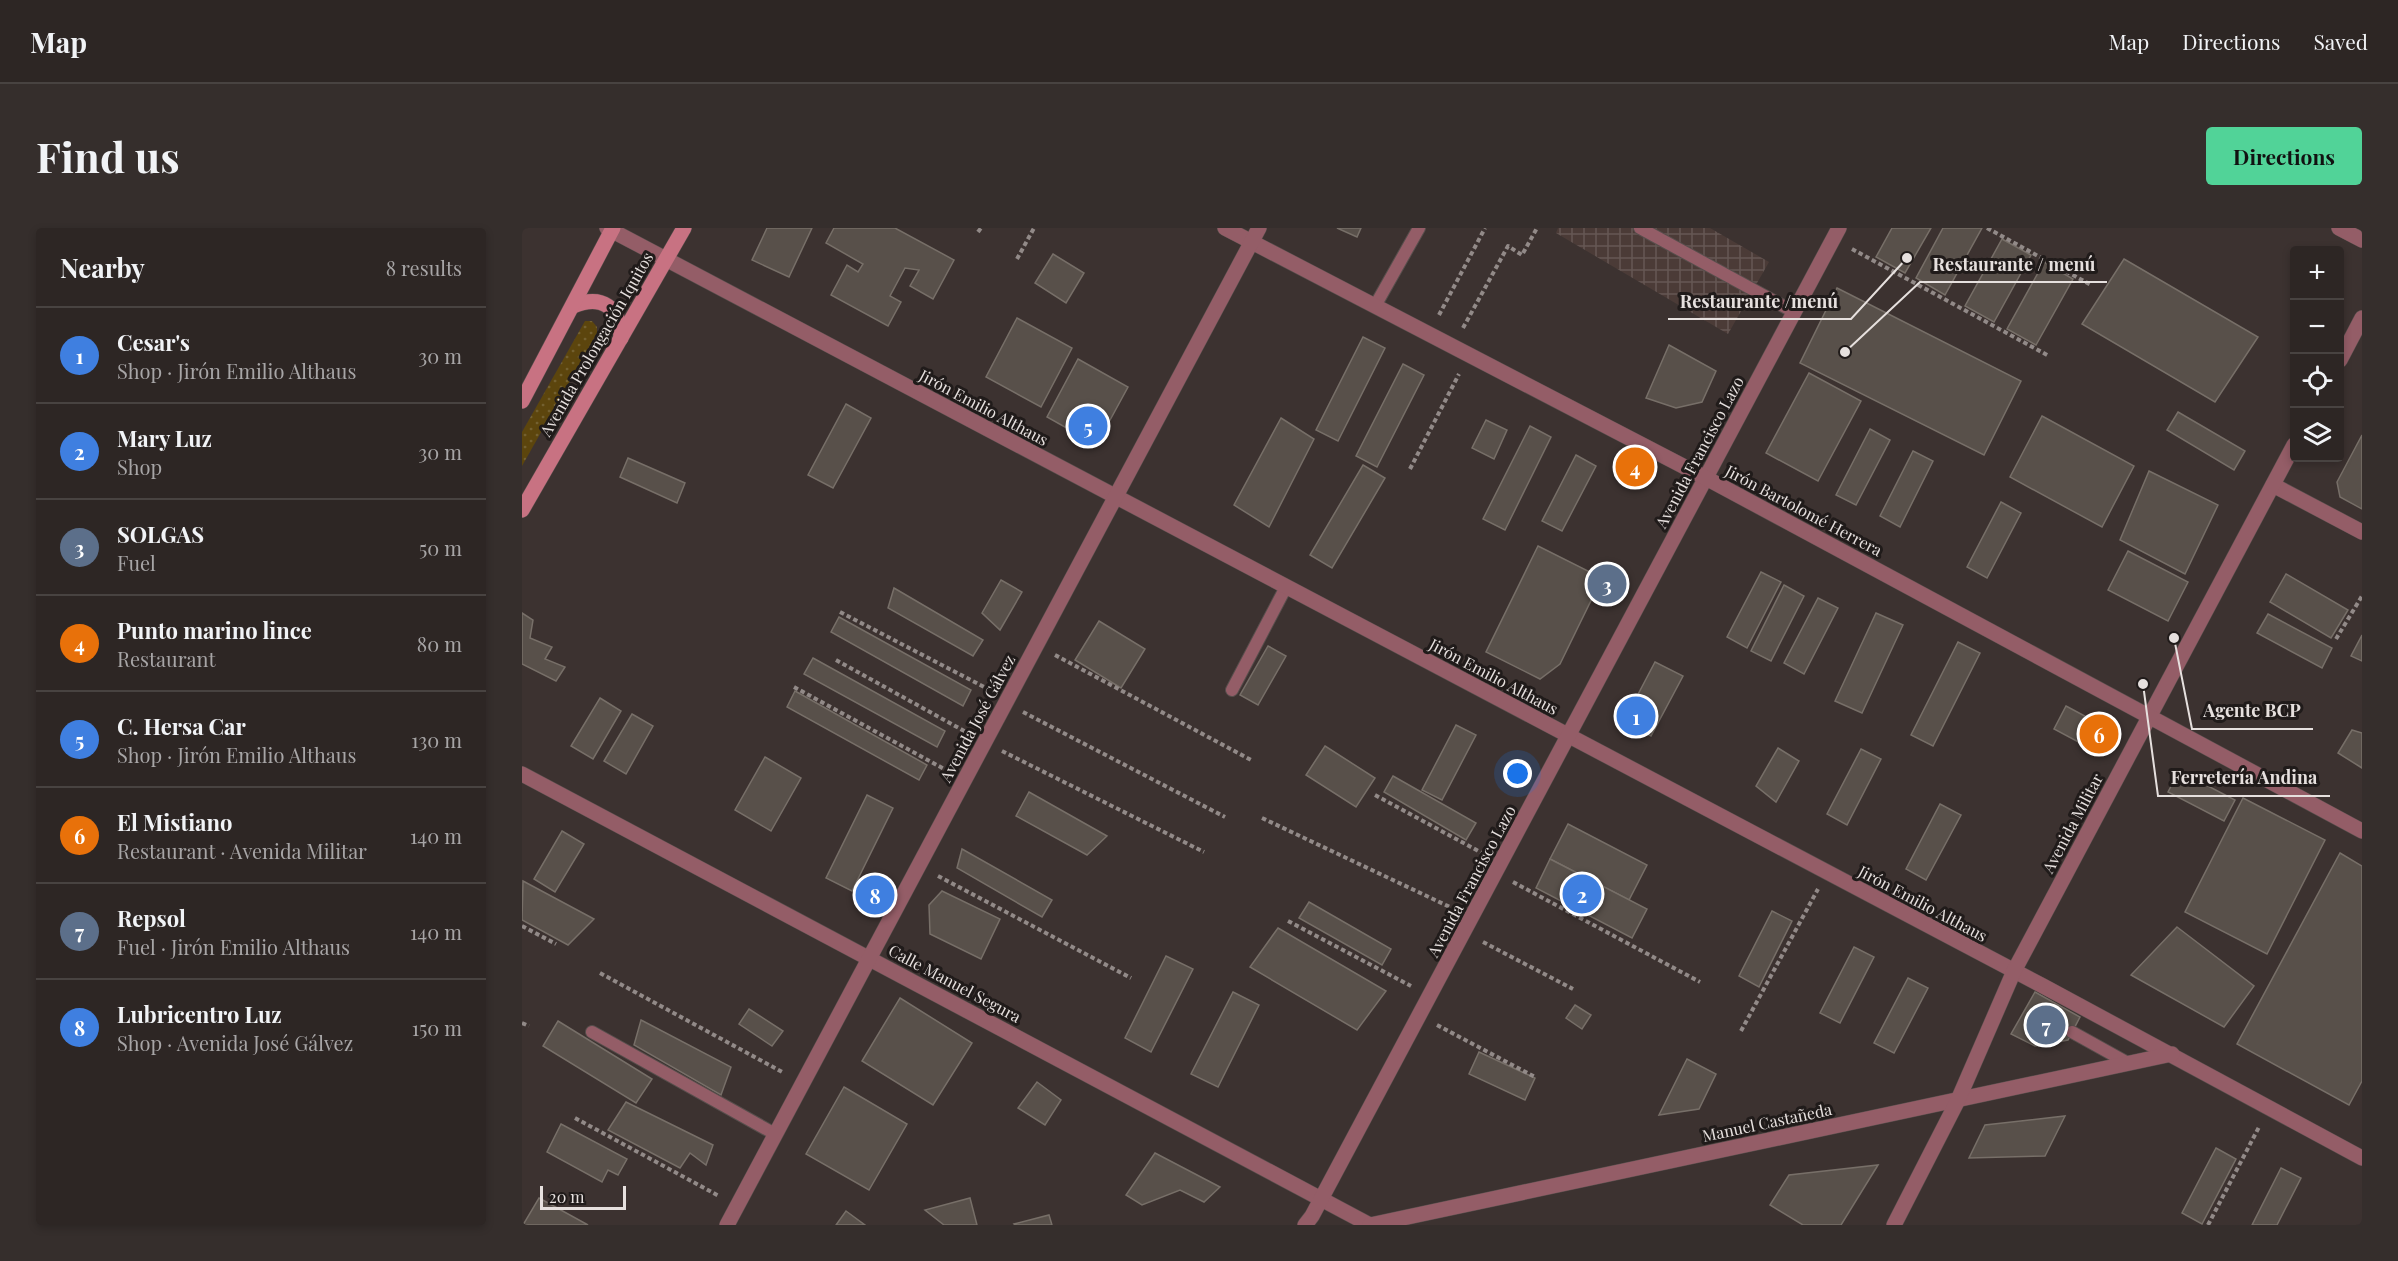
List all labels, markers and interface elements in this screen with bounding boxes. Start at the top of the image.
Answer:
text: Map [30,23,87,60]
text: Map [2108,27,2149,55]
text: Directions [2182,27,2280,55]
text: Saved [2313,27,2368,55]
button: Directions [2206,127,2362,185]
text: Find us [36,128,180,184]
callout: Restaurante / menú [1920,246,2107,282]
map controls [2290,246,2344,462]
button: + [2290,246,2344,300]
street label: Avenida Prolongación Iquitos [534,248,657,441]
text: Nearby [60,250,145,285]
text: Restaurante / menú [1933,252,2095,276]
text: 8 results [386,254,462,281]
callout: Restaurante /menú [1668,283,1851,319]
text: Restaurante /menú [1680,289,1838,313]
button: − [2290,300,2344,354]
text: Cesar's [117,327,190,357]
text: 1 [76,342,83,369]
text: 30 m [418,342,462,369]
button: locate [2290,354,2344,408]
text: Shop · Jirón Emilio Althaus [117,357,356,384]
street label: Jirón Emilio Althaus [915,364,1052,450]
street label: Avenida Francisco Lazo [1650,372,1748,532]
pin: 5 [1068,404,1108,448]
button: layers [2290,408,2344,462]
text: Mary Luz [117,423,212,453]
text: 2 [74,438,85,465]
text: 30 m [418,438,462,465]
pin: 4 [1616,444,1654,490]
text: Shop [117,453,162,480]
street label: Jirón Bartolomé Herrera [1721,459,1886,560]
text: SOLGAS [117,519,204,549]
text: 3 [75,534,84,561]
text: 50 m [419,534,462,561]
text: Fuel [117,549,156,576]
pin: 3 [1588,562,1626,606]
text: Punto marino lince [117,615,312,645]
text: 4 [74,630,85,657]
text: 80 m [417,630,462,657]
street label: Jirón Emilio Althaus [1425,633,1562,719]
text: Restaurant [117,645,216,672]
street label: Avenida José Gálvez [934,650,1020,786]
callout: Agente BCP [2192,693,2313,729]
pin: 1 [1616,694,1656,738]
text: Agente BCP [2202,698,2301,722]
text: C. Hersa Car [117,711,246,741]
pin: 6 [2080,712,2118,756]
text: 5 [75,726,84,753]
text: 130 m [411,726,462,753]
text: Shop · Jirón Emilio Althaus [117,741,356,768]
your location [1503,759,1532,788]
callout: Ferretería Andina [2158,760,2330,796]
text: Ferretería Andina [2171,765,2318,789]
street label: Avenida Militar [2036,770,2107,877]
street label: Avenida Francisco Lazo [1422,801,1520,961]
text: El Mistiano [117,807,232,837]
text: 6 [74,822,85,849]
text: 140 m [410,822,462,849]
text: Restaurant · Avenida Militar [117,837,367,864]
street label: Jirón Emilio Althaus [1854,860,1991,946]
pin: 8 [856,872,894,918]
pin: 2 [1562,872,1602,916]
text: Repsol [117,903,186,933]
text: 7 [75,918,84,945]
text: 140 m [410,918,462,945]
text: Fuel · Jirón Emilio Althaus [117,933,350,960]
street label: Calle Manuel Segura [885,939,1025,1027]
text: Lubricentro Luz [117,999,282,1029]
pin: 7 [2026,1002,2066,1048]
text: 8 [74,1014,85,1041]
text: 150 m [412,1014,462,1041]
text: Shop · Avenida José Gálvez [117,1029,353,1056]
street label: Manuel Castañeda [1700,1098,1834,1146]
scale bar [540,1183,626,1210]
text: 20 m [549,1186,584,1207]

